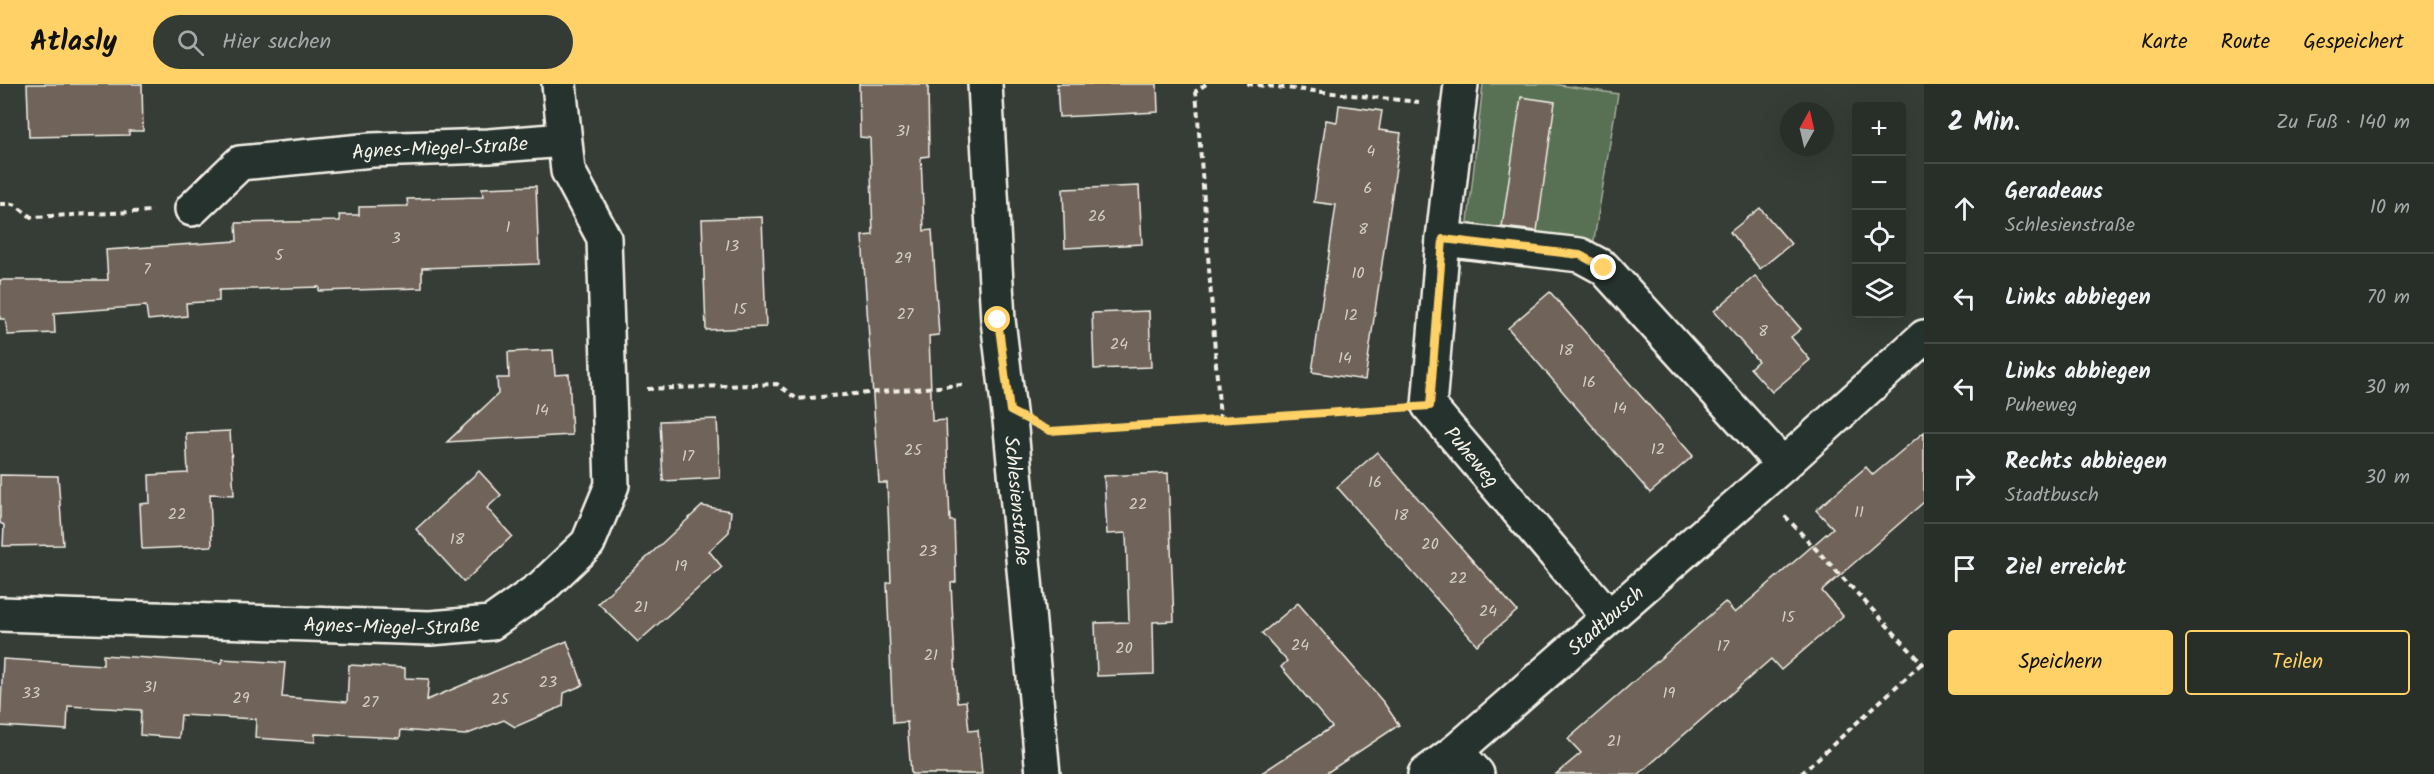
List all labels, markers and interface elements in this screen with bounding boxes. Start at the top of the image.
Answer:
search box [153,15,573,69]
text: Atlasly [30,20,117,65]
text: Hier suchen [222,25,331,60]
icon: search [174,26,207,59]
text: Karte [2141,26,2188,59]
text: Route [2221,26,2270,59]
text: Gespeichert [2303,26,2404,59]
north arrow [1780,102,1834,156]
map controls [1852,102,1906,318]
button: + [1852,102,1906,156]
text: 2 Min. [1948,102,2020,144]
text: Zu Fuß · 140 m [2276,107,2410,139]
house number: 31 [896,119,910,144]
street label: Agnes-Miegel-Straße [350,129,529,170]
house number: 4 [1367,139,1376,164]
button: − [1852,156,1906,210]
text: Geradeaus [2005,175,2103,210]
house number: 6 [1364,176,1372,201]
icon: ahead [1948,192,1981,225]
text: 10 m [2370,192,2410,224]
house number: 26 [1088,204,1106,229]
button: locate [1852,210,1906,264]
text: Schlesienstraße [2005,210,2135,242]
house number: 1 [505,215,511,240]
house number: 8 [1358,217,1368,242]
house number: 3 [391,226,401,251]
house number: 13 [725,234,739,259]
house number: 5 [275,243,285,268]
house number: 29 [894,246,912,271]
route end [1590,254,1616,280]
house number: 7 [143,257,151,282]
house number: 10 [1351,261,1365,286]
button: layers [1852,264,1906,318]
text: Links abbiegen [2005,281,2151,316]
icon: left [1948,282,1981,315]
text: 70 m [2367,282,2410,314]
house number: 15 [733,297,748,322]
house number: 27 [897,302,914,327]
house number: 12 [1344,303,1358,328]
route start [984,306,1010,332]
house number: 8 [1758,319,1768,344]
house number: 24 [1110,332,1128,357]
house number: 18 [1559,338,1574,363]
house number: 14 [1338,346,1352,371]
text: Links abbiegen [2005,355,2151,390]
house number: 16 [1582,370,1596,395]
icon: left [1948,372,1981,405]
text: 30 m [2365,372,2410,404]
text: Puheweg [2005,390,2077,422]
house number: 14 [1613,396,1627,421]
house number: 14 [535,398,549,423]
street label: Puheweg [1435,420,1506,496]
street label: Schlesienstraße [994,434,1038,567]
house number: 12 [1651,437,1665,462]
house number: 25 [904,438,923,463]
house number: 17 [682,444,695,469]
text: Rechts abbiegen [2005,445,2167,480]
icon: right [1948,462,1981,495]
text: 30 m [2365,462,2410,494]
house number: 16 [1368,470,1382,495]
text: Stadtbusch [2005,480,2099,512]
house number: 22 [1129,492,1147,517]
house number: 11 [1854,500,1864,525]
house number: 22 [168,502,186,527]
house number: 18 [1394,503,1409,528]
house number: 18 [450,527,465,552]
house number: 20 [1421,532,1439,557]
house number: 23 [919,539,937,564]
text: Ziel erreicht [2005,551,2126,586]
icon: arrive [1948,552,1981,585]
house number: 19 [675,554,688,579]
house number: 22 [1449,566,1467,591]
street label: Stadtbusch [1561,579,1652,665]
house number: 21 [634,595,648,620]
house number: 24 [1479,599,1497,624]
house number: 15 [1781,605,1796,630]
street label: Agnes-Miegel-Straße [303,610,481,646]
button: Speichern [1948,630,2173,695]
button: Teilen [2185,630,2410,695]
house number: 24 [1291,633,1309,658]
house number: 17 [1717,634,1730,659]
house number: 20 [1115,636,1133,661]
house number: 21 [924,643,938,668]
house number: 23 [539,670,557,695]
house number: 31 [143,675,157,700]
house number: 33 [22,681,40,706]
house number: 19 [1663,681,1676,706]
house number: 29 [232,686,250,711]
house number: 25 [491,687,510,712]
house number: 27 [362,690,379,715]
house number: 21 [1607,729,1621,754]

